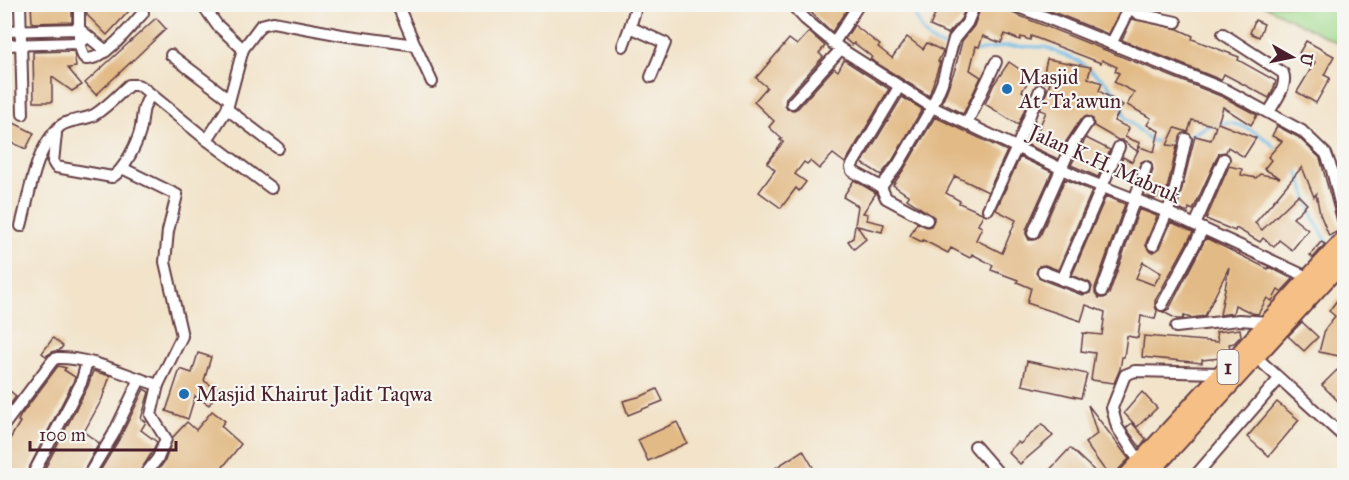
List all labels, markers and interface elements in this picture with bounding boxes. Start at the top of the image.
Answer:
north arrow [1262,27,1322,87]
text: U [1296,52,1317,67]
place label: Masjid At-Ta'awun [1018,64,1121,114]
marker: Masjid At-Ta'awun [1000,82,1014,96]
street label: Jalan K.H. Mabruk [1023,118,1185,209]
road number: 1 [1218,350,1238,384]
place label: Masjid Khairut Jadit Taqwa [196,381,432,407]
marker: Masjid Khairut Jadit Taqwa [177,387,191,401]
scale bar [30,414,176,452]
text: 100 m [39,424,86,446]

